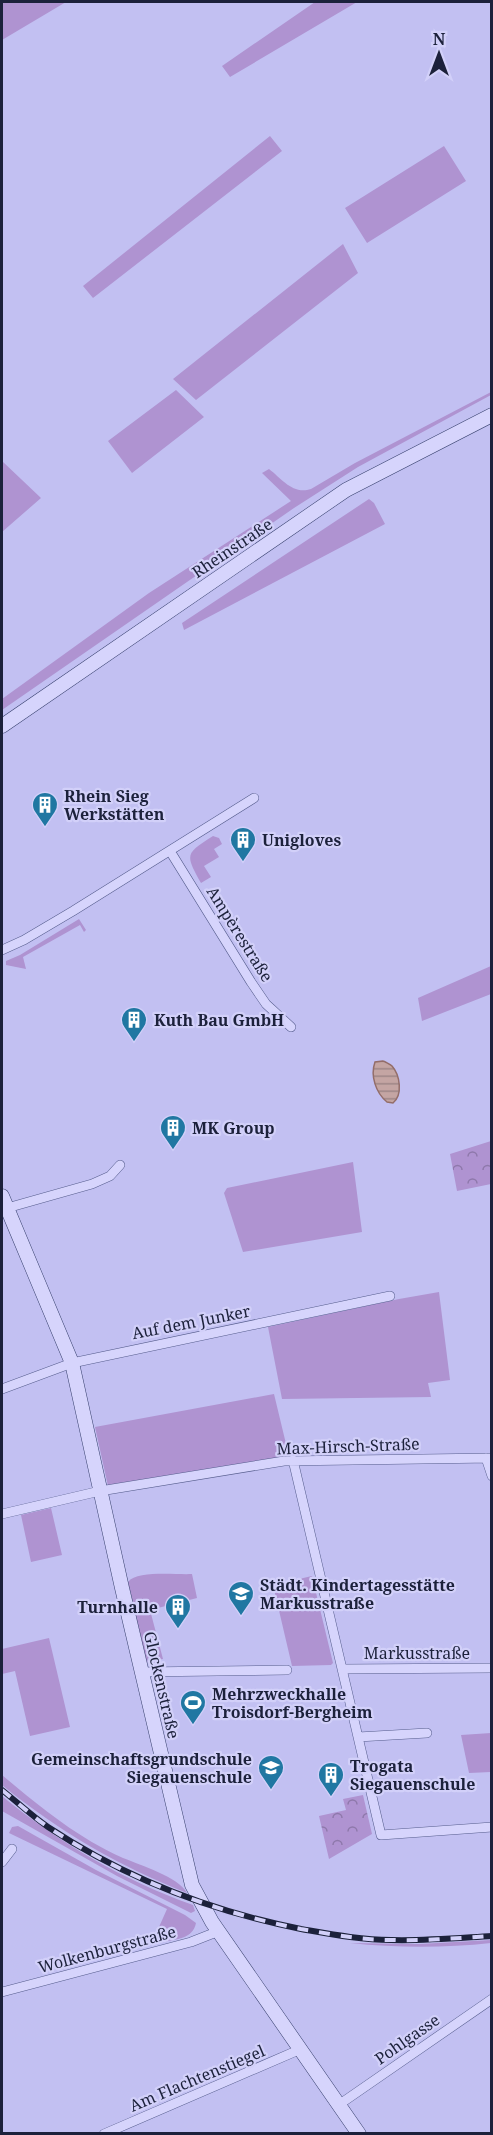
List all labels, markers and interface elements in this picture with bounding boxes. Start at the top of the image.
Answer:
north arrow [409,24,469,84]
text: N [433,28,446,50]
street label: Rheinstraße [187,513,277,583]
place label: Rhein Sieg Werkstätten [64,785,165,825]
building icon: Rhein Sieg Werkstätten [30,790,60,828]
building icon: Unigloves [228,825,258,863]
place label: Unigloves [262,829,342,851]
street label: Ampèrestraße [202,882,278,986]
building icon: Kuth Bau GmbH [119,1005,149,1043]
place label: Kuth Bau GmbH [154,1009,284,1031]
building icon: MK Group [158,1113,188,1151]
place label: MK Group [192,1117,275,1139]
street label: Auf dem Junker [130,1300,253,1344]
street label: Max-Hirsch-Straße [276,1433,420,1459]
place label: Städt. Kindertagesstätte Markusstraße [260,1574,455,1614]
school or university icon: Städt. Kindertagesstätte Markusstraße [226,1579,256,1617]
building icon: Turnhalle [163,1592,193,1630]
place label: Turnhalle [77,1596,158,1618]
street label: Glockenstraße [139,1629,185,1741]
street label: Markusstraße [364,1642,470,1664]
place label: Mehrzweckhalle Troisdorf-Bergheim [212,1683,373,1723]
sports icon: Mehrzweckhalle Troisdorf-Bergheim [178,1688,208,1726]
place label: Gemeinschaftsgrundschule Siegauenschule [31,1748,252,1788]
school or university icon: Gemeinschaftsgrundschule Siegauenschule [256,1753,286,1791]
place label: Trogata Siegauenschule [350,1755,475,1795]
building icon: Trogata Siegauenschule [316,1760,346,1798]
street label: Wolkenburgstraße [36,1920,178,1978]
street label: Pohlgasse [370,2009,444,2069]
street label: Am Flachtenstiegel [126,2039,268,2116]

